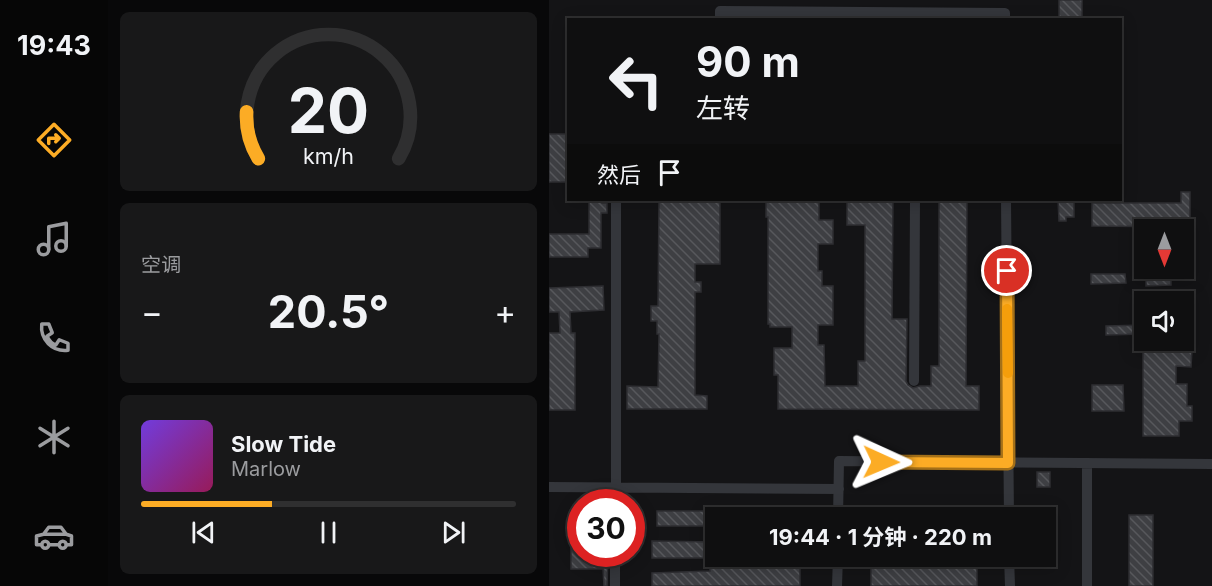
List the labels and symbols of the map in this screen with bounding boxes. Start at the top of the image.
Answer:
north arrow [1134,219,1194,279]
pin [981,245,1032,296]
position arrow [849,430,913,494]
speed limit sign: 30 [567,489,645,567]

